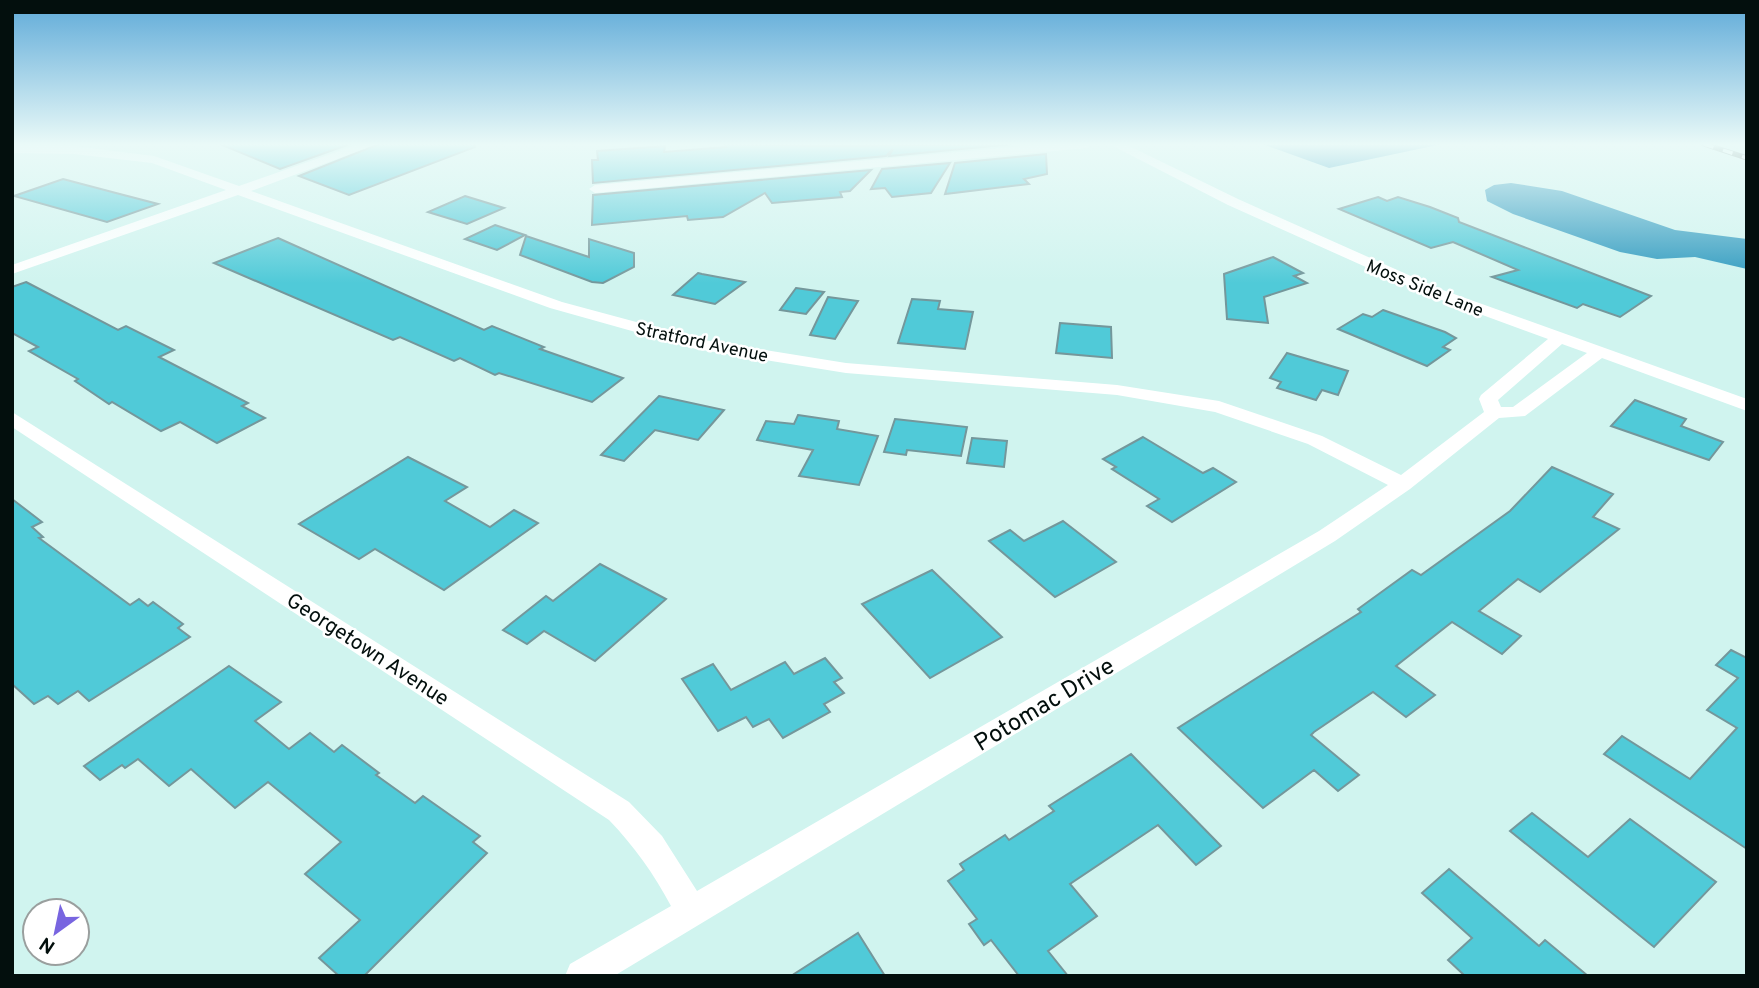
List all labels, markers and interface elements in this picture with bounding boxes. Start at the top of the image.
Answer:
street label: Moss Side Lane [1362,255,1487,323]
street label: Stratford Avenue [633,318,770,369]
street label: Georgetown Avenue [281,588,454,713]
street label: Potomac Drive [969,652,1121,759]
north arrow [21,897,91,967]
text: N [36,931,60,958]

